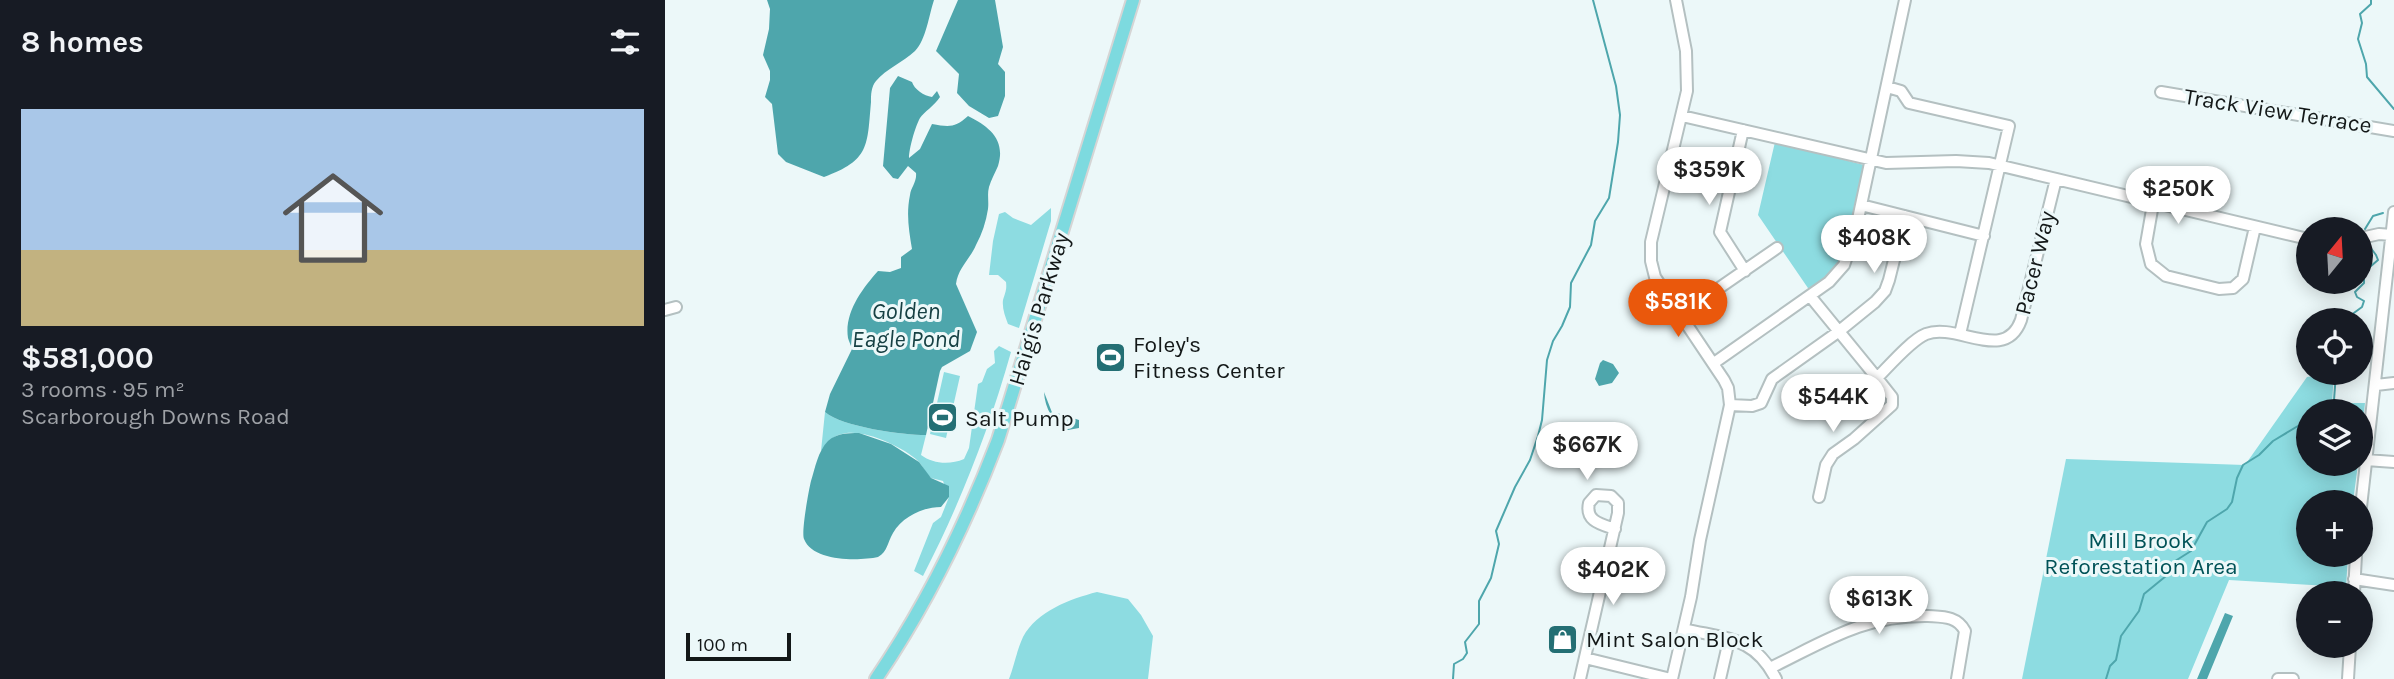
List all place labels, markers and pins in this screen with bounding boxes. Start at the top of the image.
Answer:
pin: $359K [1660,148,1758,207]
pin: $250K [2129,166,2227,226]
pin: $408K [1825,216,1923,275]
pin: $581K [1629,280,1727,339]
place label: Foley's Fitness Center [1133,331,1285,384]
sports icon: Foley's Fitness Center [1093,340,1127,374]
pin: $544K [1784,374,1882,434]
sports icon: Salt Pump [925,401,959,435]
place label: Salt Pump [965,405,1074,432]
pin: $667K [1538,422,1636,482]
pin: $402K [1564,548,1662,607]
pin: $613K [1830,576,1928,636]
shop icon: Mint Salon Block [1546,622,1580,656]
place label: Mint Salon Block [1586,626,1763,653]

